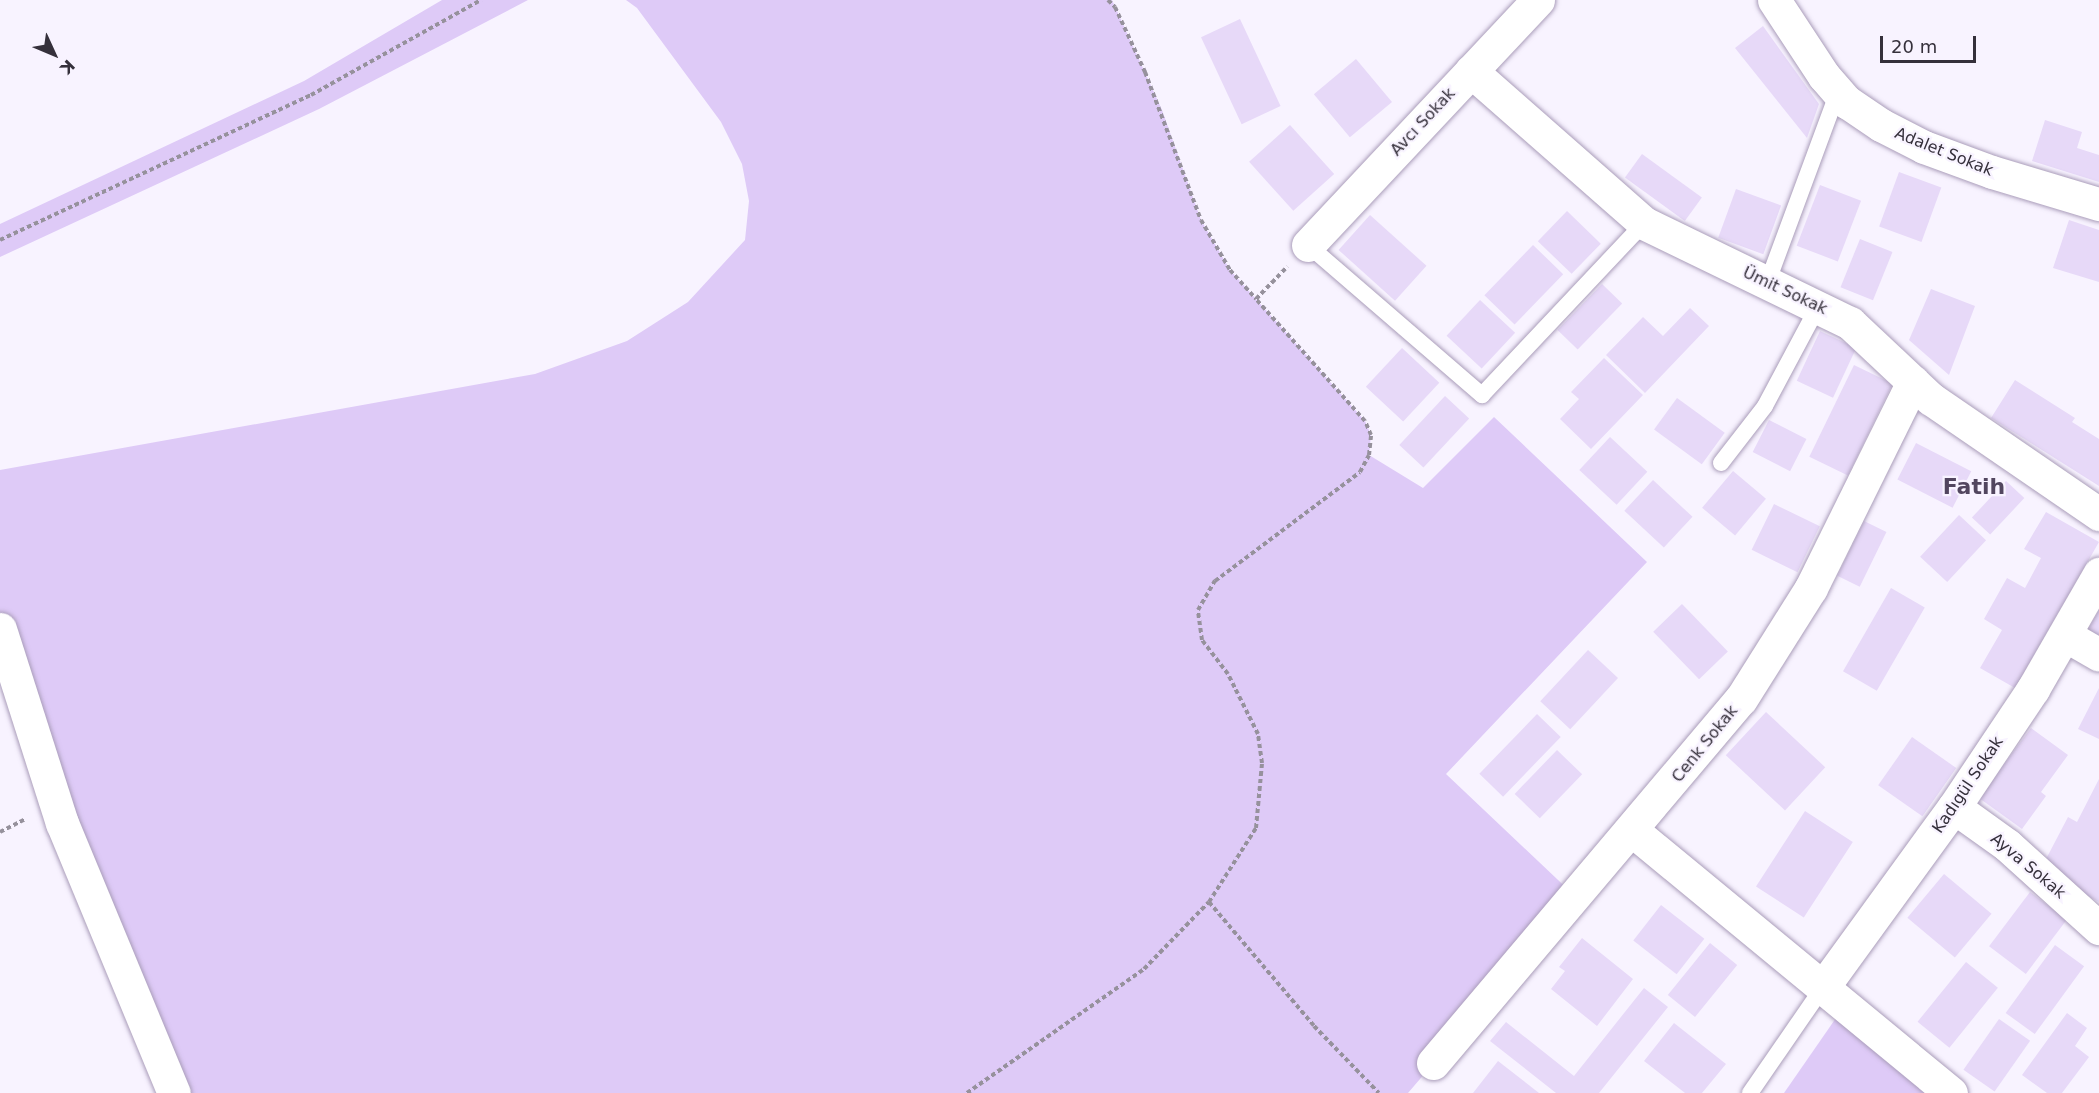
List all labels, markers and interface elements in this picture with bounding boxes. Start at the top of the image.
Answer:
north arrow [24,24,84,84]
scale bar [1883,24,1979,62]
text: 20 m [1891,36,1937,57]
text: K [56,56,78,78]
street label: Avcı Sokak [1387,84,1459,160]
street label: Adalet Sokak [1892,124,1996,180]
street label: Ümit Sokak [1740,263,1830,319]
district label: Fatih [1943,474,2005,500]
street label: Cenk Sokak [1668,702,1742,786]
street label: Kadıgül Sokak [1929,733,2007,837]
street label: Ayva Sokak [1987,829,2069,903]

